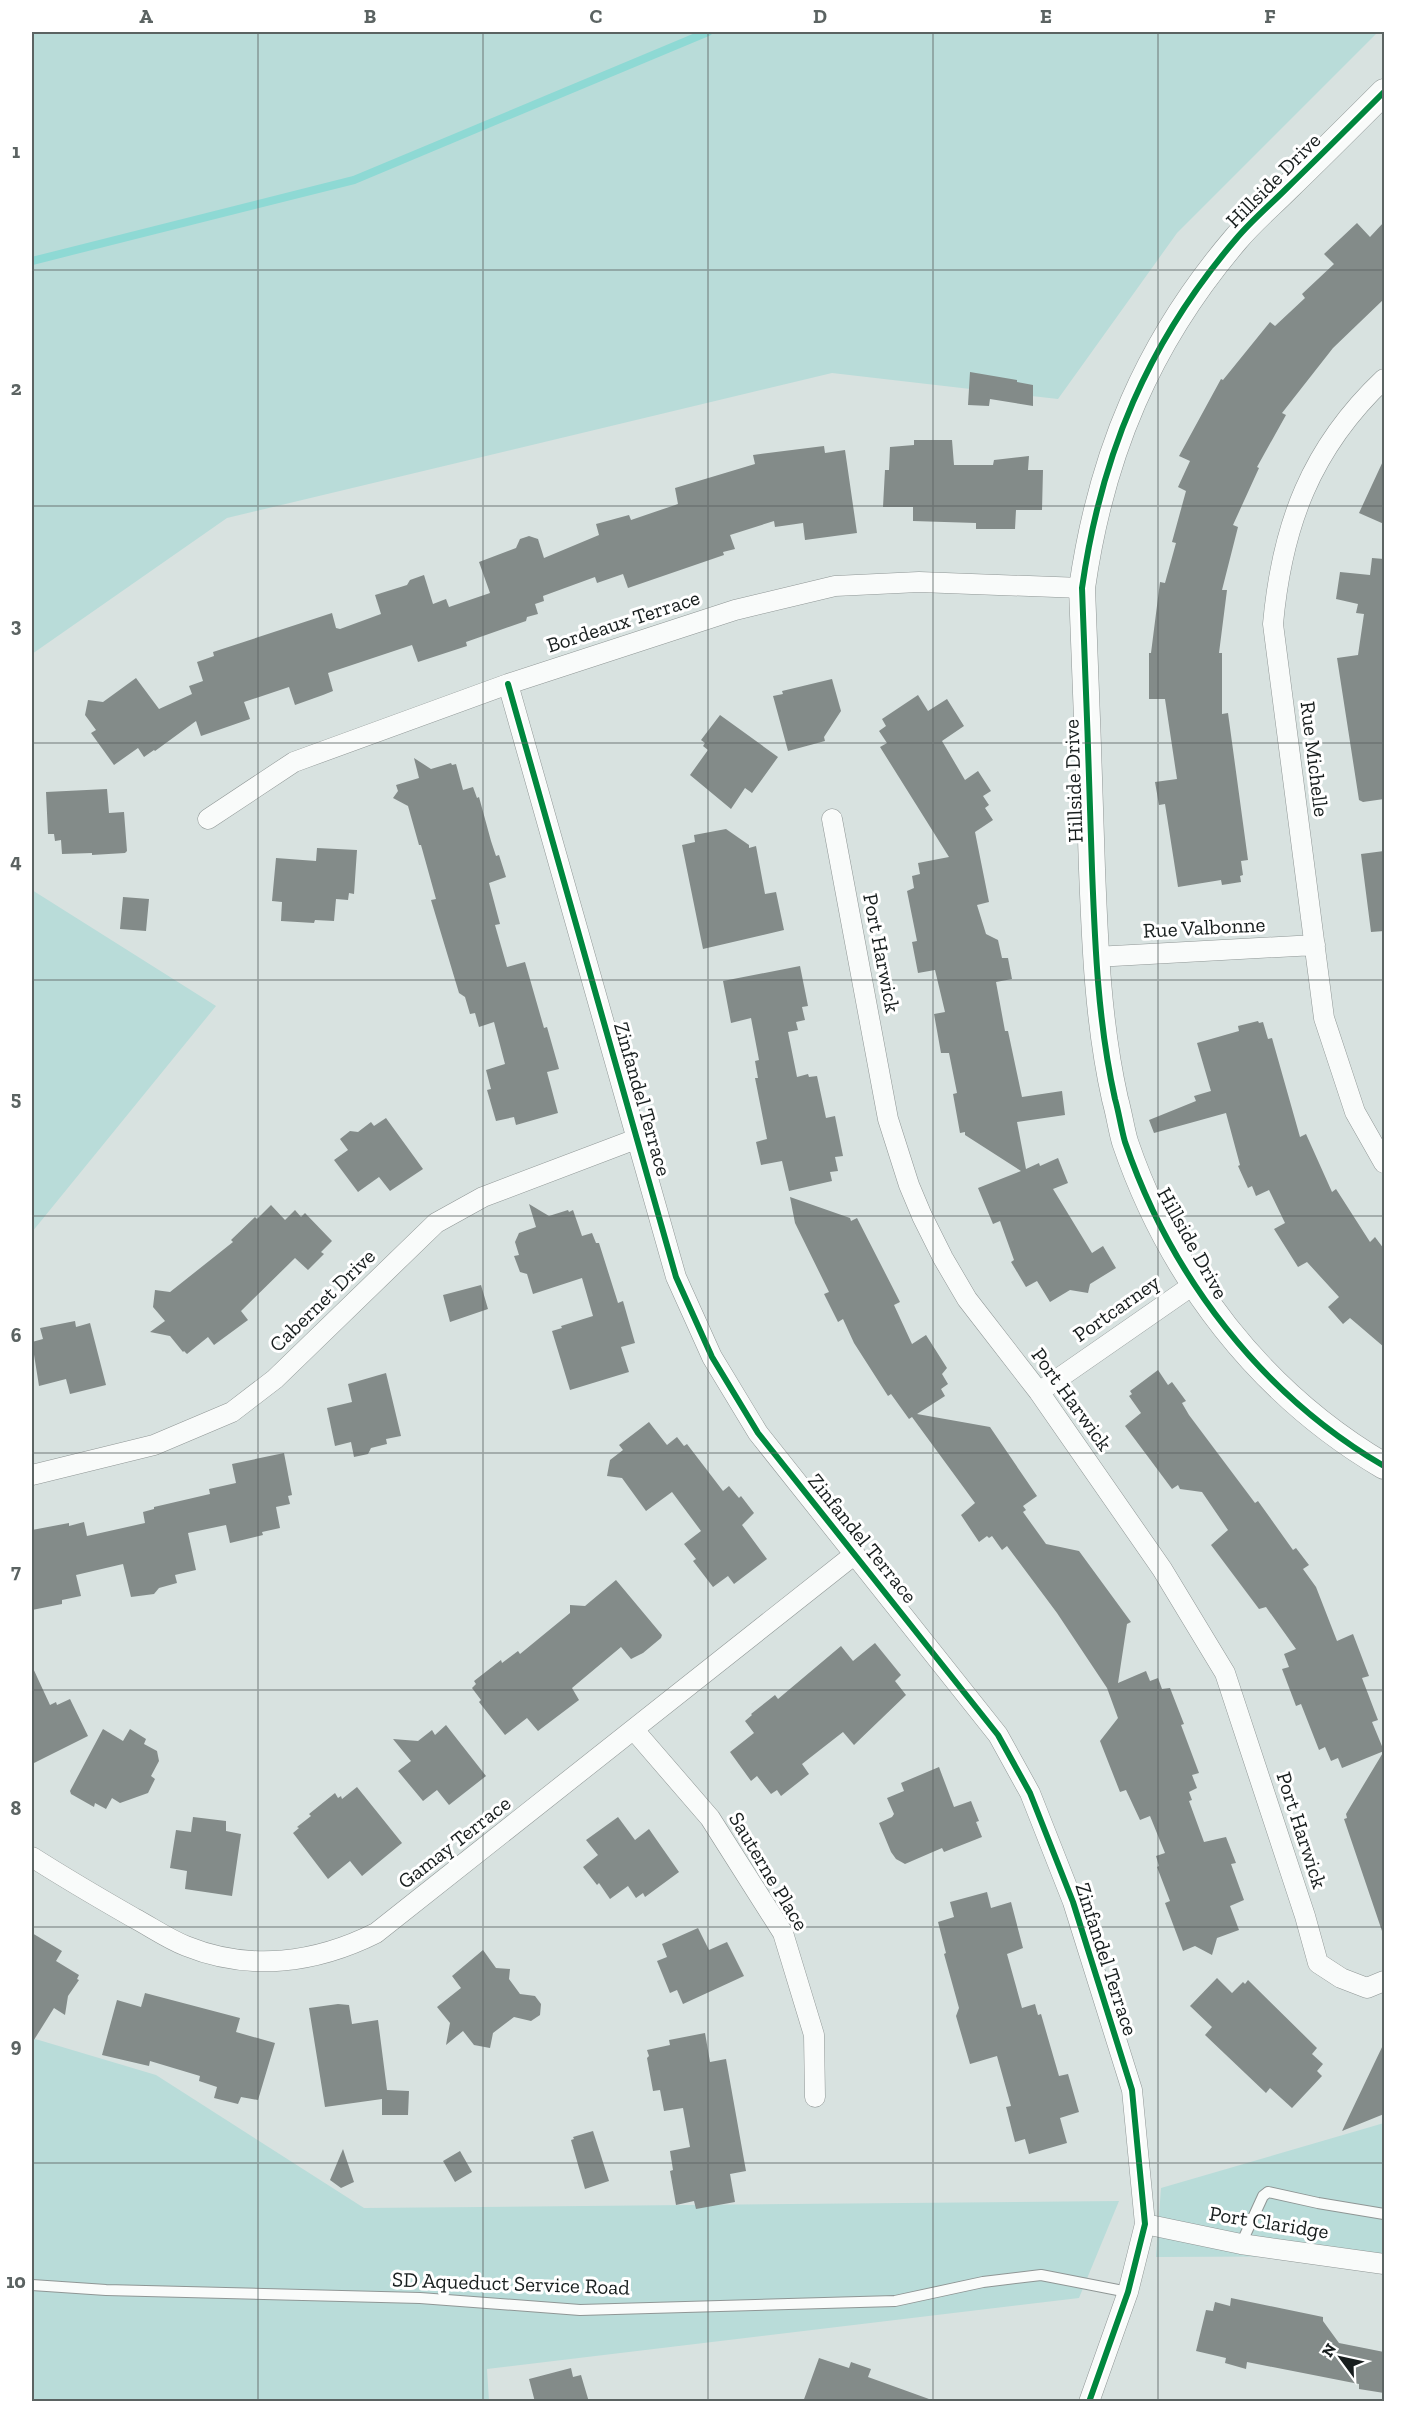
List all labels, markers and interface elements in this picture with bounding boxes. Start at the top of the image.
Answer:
text: A [139,4,153,28]
text: B [364,4,376,28]
text: C [590,4,603,28]
text: D [813,4,827,28]
text: E [1040,4,1052,28]
text: F [1264,4,1276,28]
street label: Hillside Drive [1220,127,1326,233]
text: 1 [12,139,20,163]
text: 2 [11,376,22,400]
street label: Bordeaux Terrace [543,584,703,658]
text: 3 [11,613,22,637]
street label: Rue Michelle [1296,700,1334,818]
street label: Hillside Drive [1058,719,1088,843]
text: 4 [10,849,22,873]
street label: Port Harwick [858,891,906,1015]
street label: Rue Valbonne [1142,911,1266,943]
street label: Zinfandel Terrace [609,1019,677,1179]
text: 5 [11,1086,21,1110]
street label: Hillside Drive [1152,1183,1234,1303]
street label: Cabernet Drive [264,1243,380,1357]
street label: Portcarney [1068,1269,1164,1347]
text: 6 [11,1323,22,1347]
street label: Port Harwick [1026,1343,1118,1455]
street label: Zinfandel Terrace [803,1468,923,1608]
text: 7 [11,1559,21,1583]
street label: Port Harwick [1271,1769,1333,1891]
street label: Gamay Terrace [393,1790,515,1894]
text: 8 [11,1796,22,1820]
street label: Sauterne Place [724,1807,814,1935]
street label: Zinfandel Terrace [1071,1879,1144,2039]
text: 9 [11,2033,22,2057]
street label: Port Claridge [1207,2200,1331,2244]
street label: SD Aqueduct Service Road [392,2266,631,2300]
text: 10 [6,2269,26,2293]
north arrow [1311,2328,1371,2388]
text: N [1318,2340,1340,2360]

